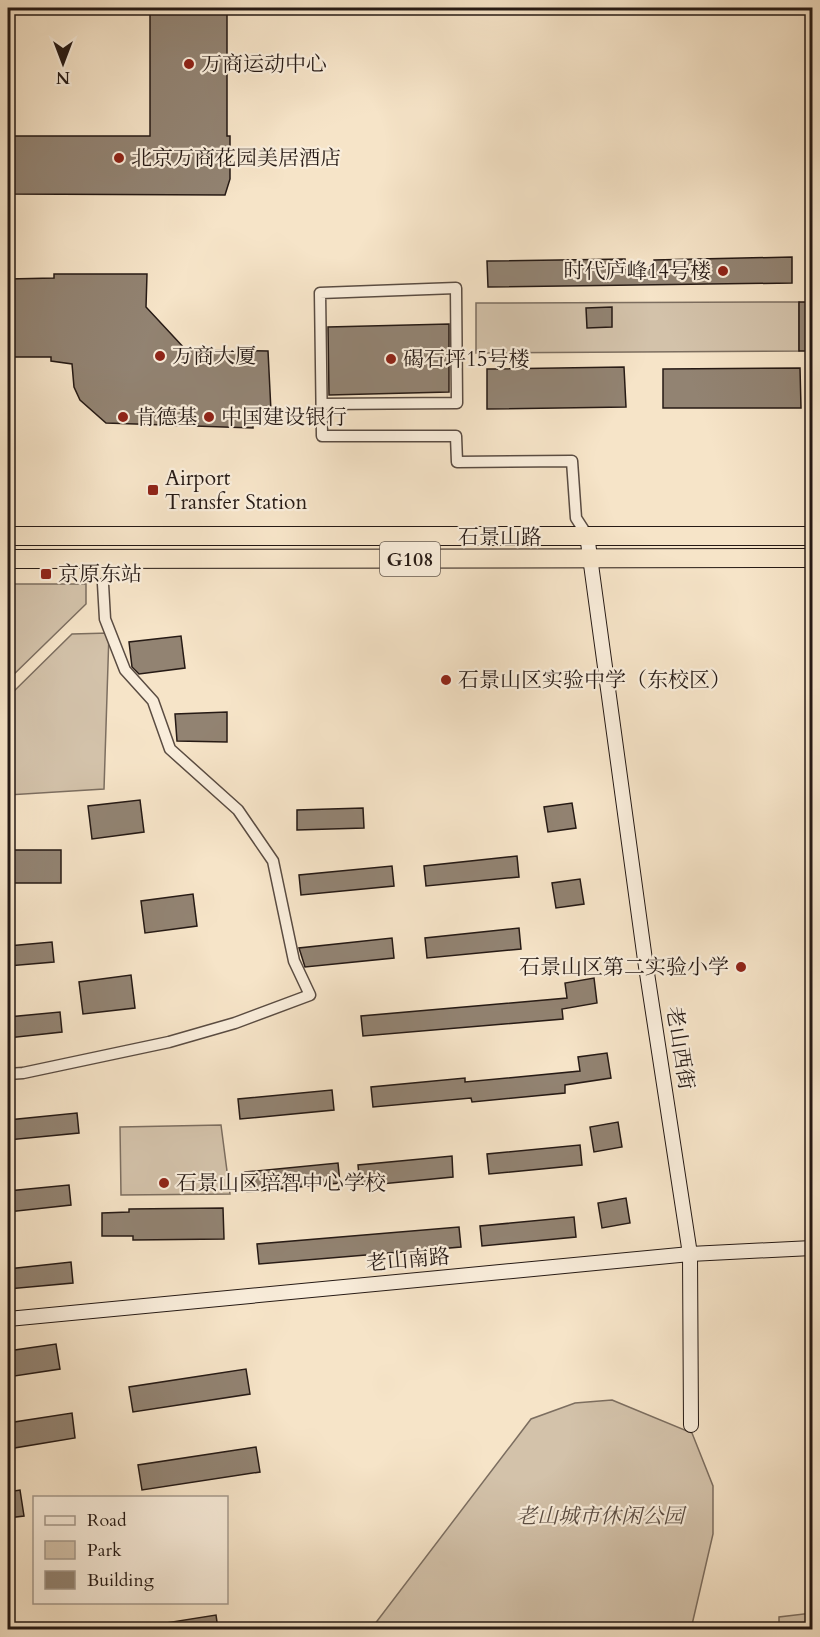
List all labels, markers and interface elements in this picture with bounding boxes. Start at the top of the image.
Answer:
north arrow [33,33,93,93]
place label: 万商运动中心 [201,50,327,79]
marker: 万商运动中心 [182,57,196,71]
text: N [56,66,70,88]
place label: 北京万商花园美居酒店 [131,144,341,173]
marker: 北京万商花园美居酒店 [112,151,126,165]
place label: 时代庐峰14号楼 [563,257,711,286]
marker: 时代庐峰14号楼 [716,264,730,278]
place label: 万商大厦 [172,342,256,371]
place label: 碣石坪15号楼 [403,345,530,374]
marker: 万商大厦 [153,349,167,363]
marker: 碣石坪15号楼 [384,352,398,366]
place label: 肯德基 [135,403,198,432]
place label: 中国建设银行 [221,403,347,432]
marker: 肯德基 [116,410,130,424]
marker: 中国建设银行 [202,410,216,424]
place label: Airport Transfer Station [165,464,307,517]
marker: Airport Transfer Station [146,483,160,497]
street label: 石景山路 [458,523,542,552]
road number: G108 [380,542,440,576]
place label: 京原东站 [58,560,142,589]
marker: 京原东站 [39,567,53,581]
place label: 石景山区实验中学（东校区） [458,666,731,695]
marker: 石景山区实验中学（东校区） [439,673,453,687]
place label: 石景山区第二实验小学 [519,953,729,982]
marker: 石景山区第二实验小学 [734,960,748,974]
street label: 老山西街 [659,1004,701,1092]
place label: 石景山区培智中心学校 [176,1169,386,1198]
marker: 石景山区培智中心学校 [157,1176,171,1190]
street label: 老山南路 [365,1242,451,1278]
legend [33,1496,228,1604]
park label: 老山城市休闲公园 [516,1502,687,1531]
text: Road [87,1508,127,1533]
text: Park [87,1538,122,1563]
text: Building [87,1568,155,1593]

